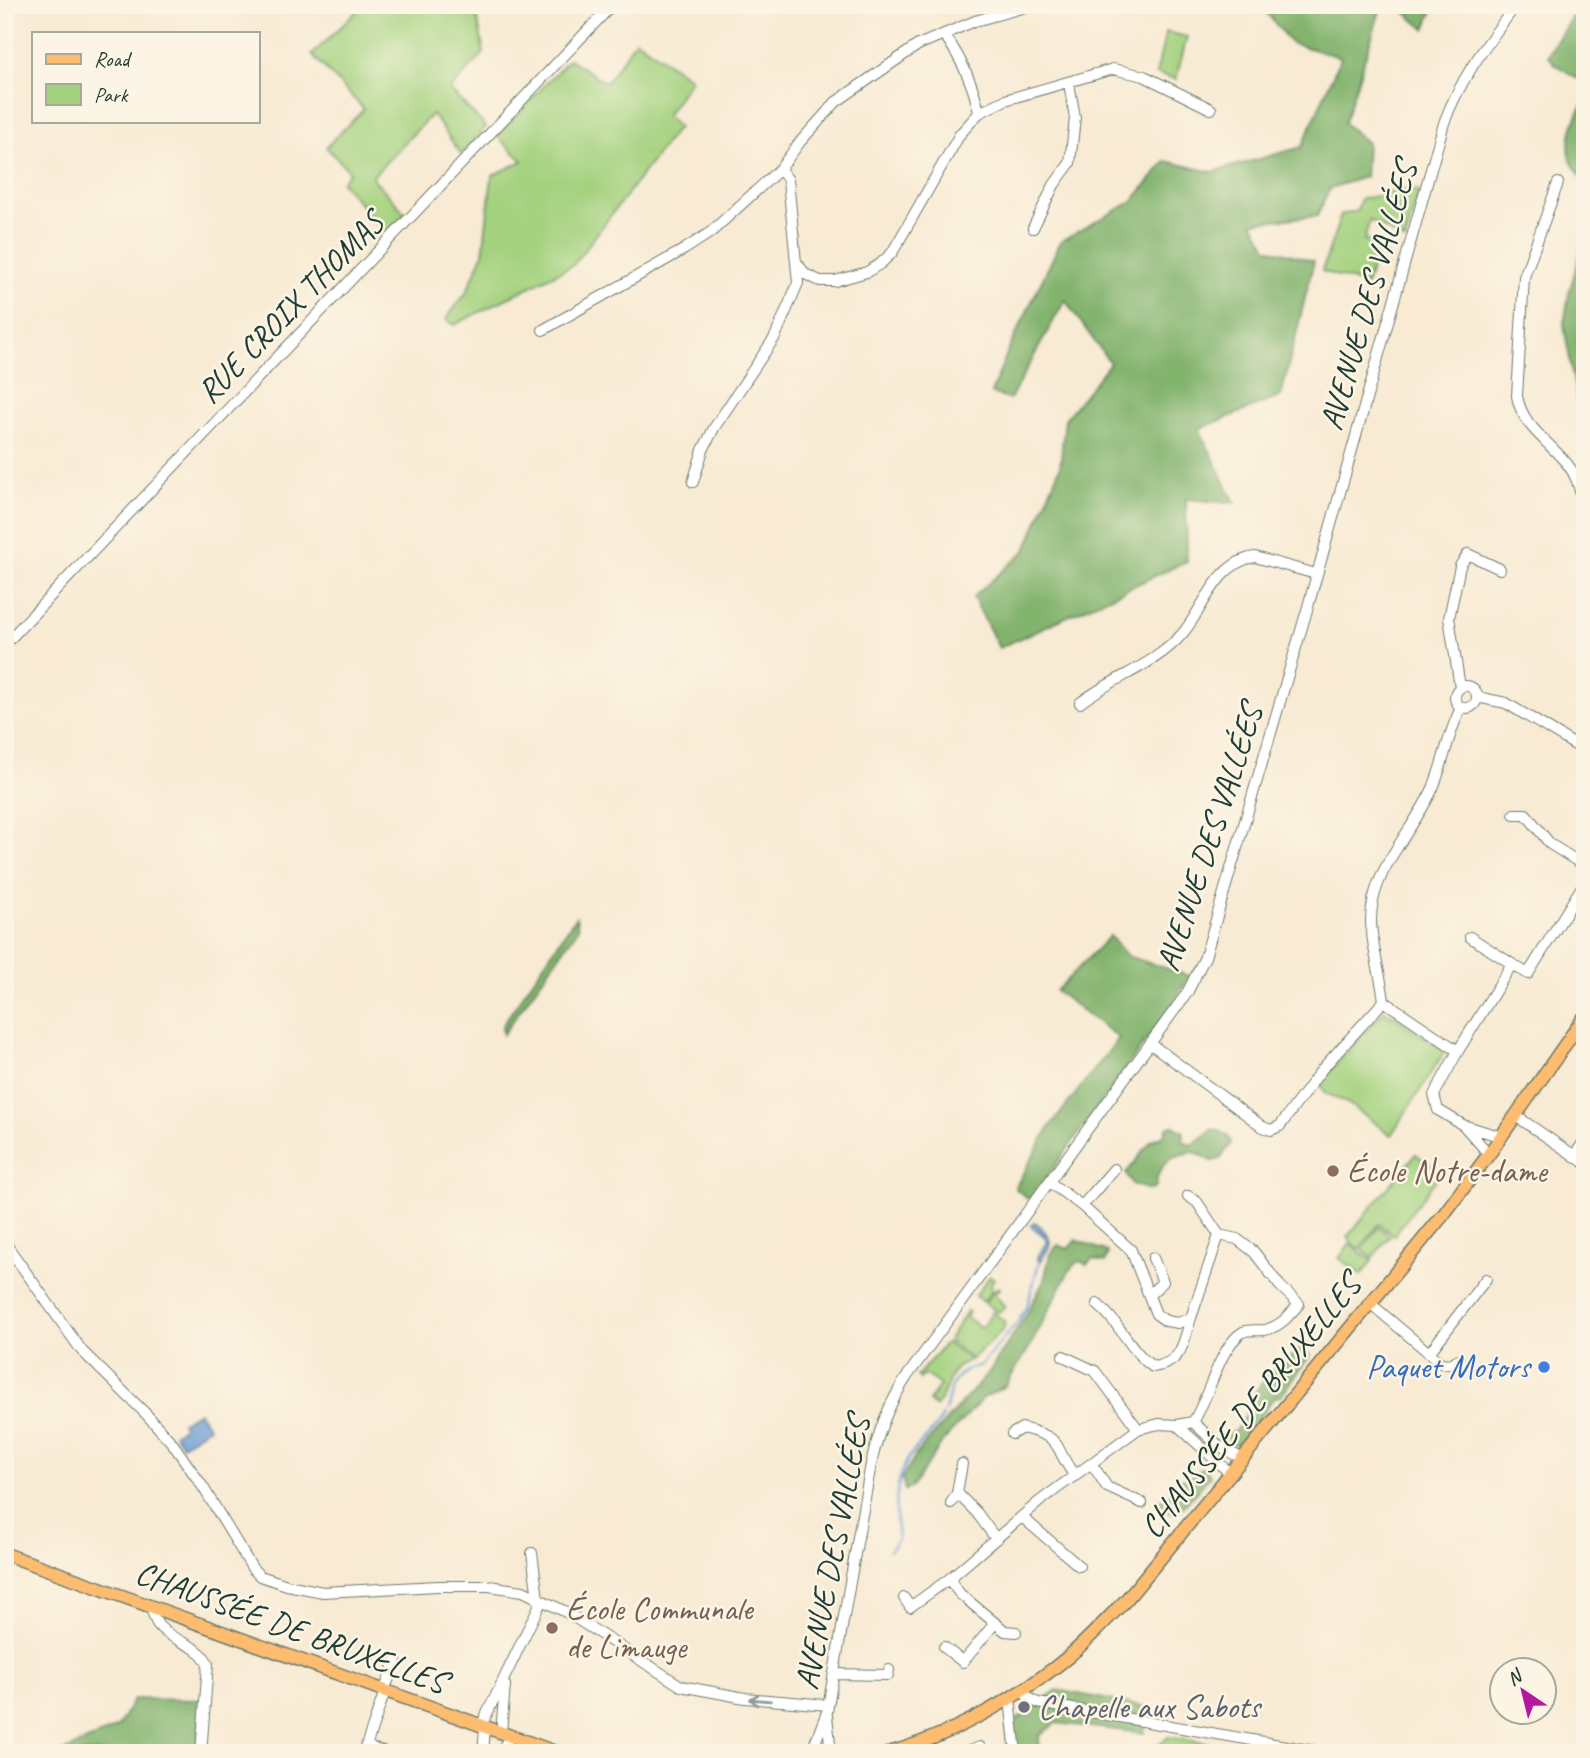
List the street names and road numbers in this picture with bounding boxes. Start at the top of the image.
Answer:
street label: AVENUE DES VALLÉES [1310,151,1428,435]
street label: RUE CROIX THOMAS [188,199,395,412]
street label: AVENUE DES VALLÉES [1146,694,1274,976]
street label: CHAUSSÉE DE BRUXELLES [1131,1261,1373,1546]
street label: AVENUE DES VALLÉES [785,1407,880,1693]
street label: CHAUSSÉE DE BRUXELLES [130,1551,458,1705]

